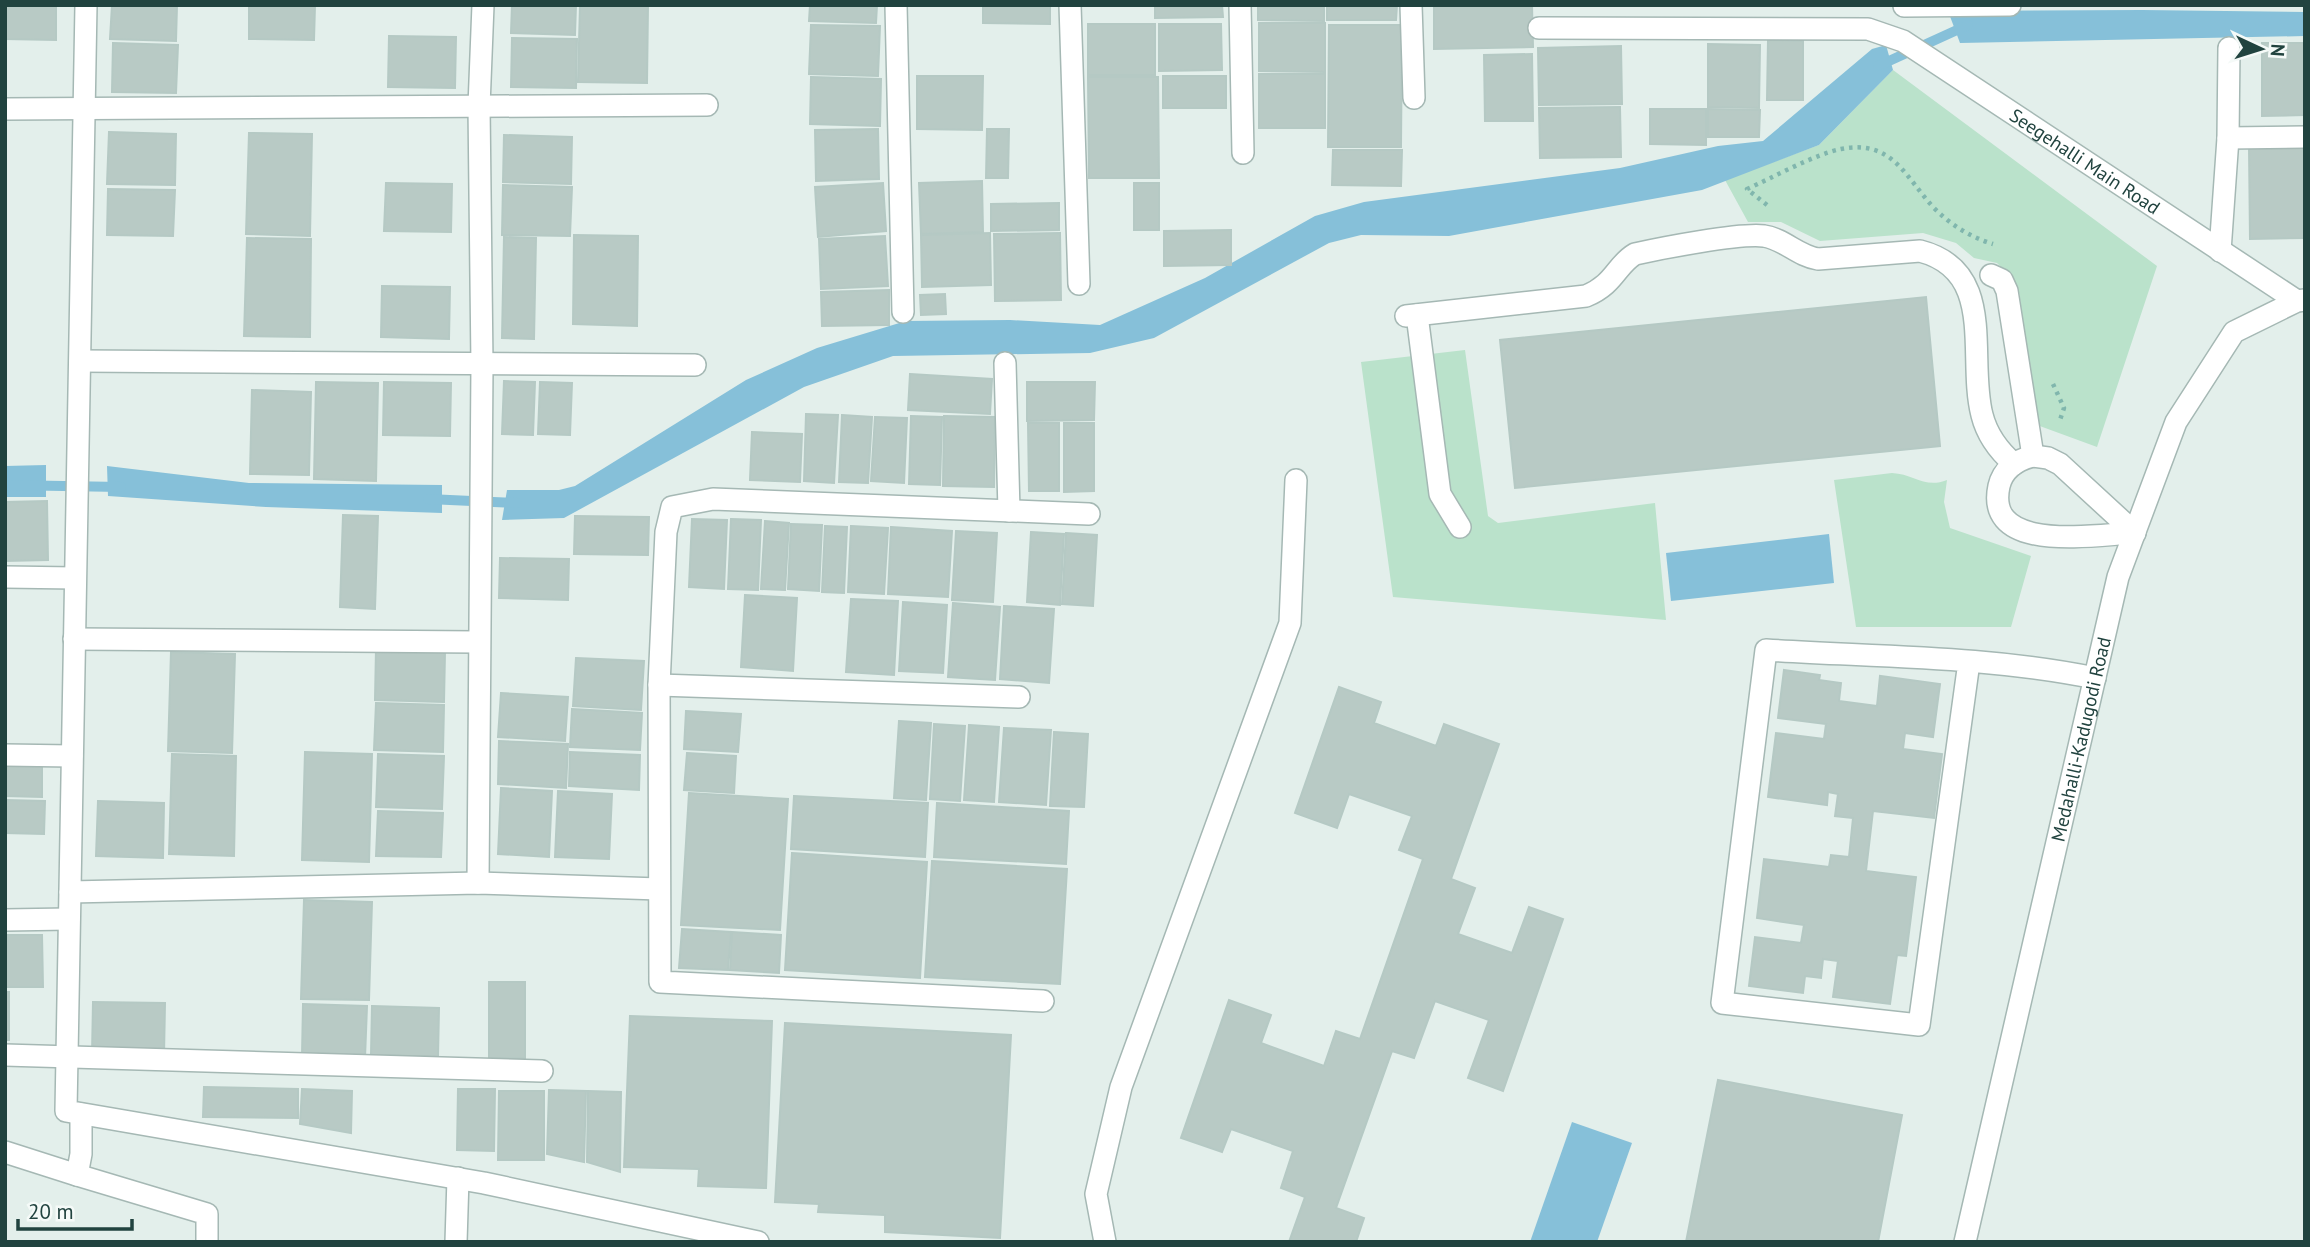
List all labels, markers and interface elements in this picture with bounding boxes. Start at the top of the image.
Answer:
north arrow [2226,14,2296,84]
text: N [2266,43,2290,57]
street label: Seegehalli Main Road [2005,103,2165,219]
street label: Medahalli-Kadugodi Road [2046,634,2116,844]
scale bar [18,1188,131,1232]
text: 20 m [28,1198,74,1225]

